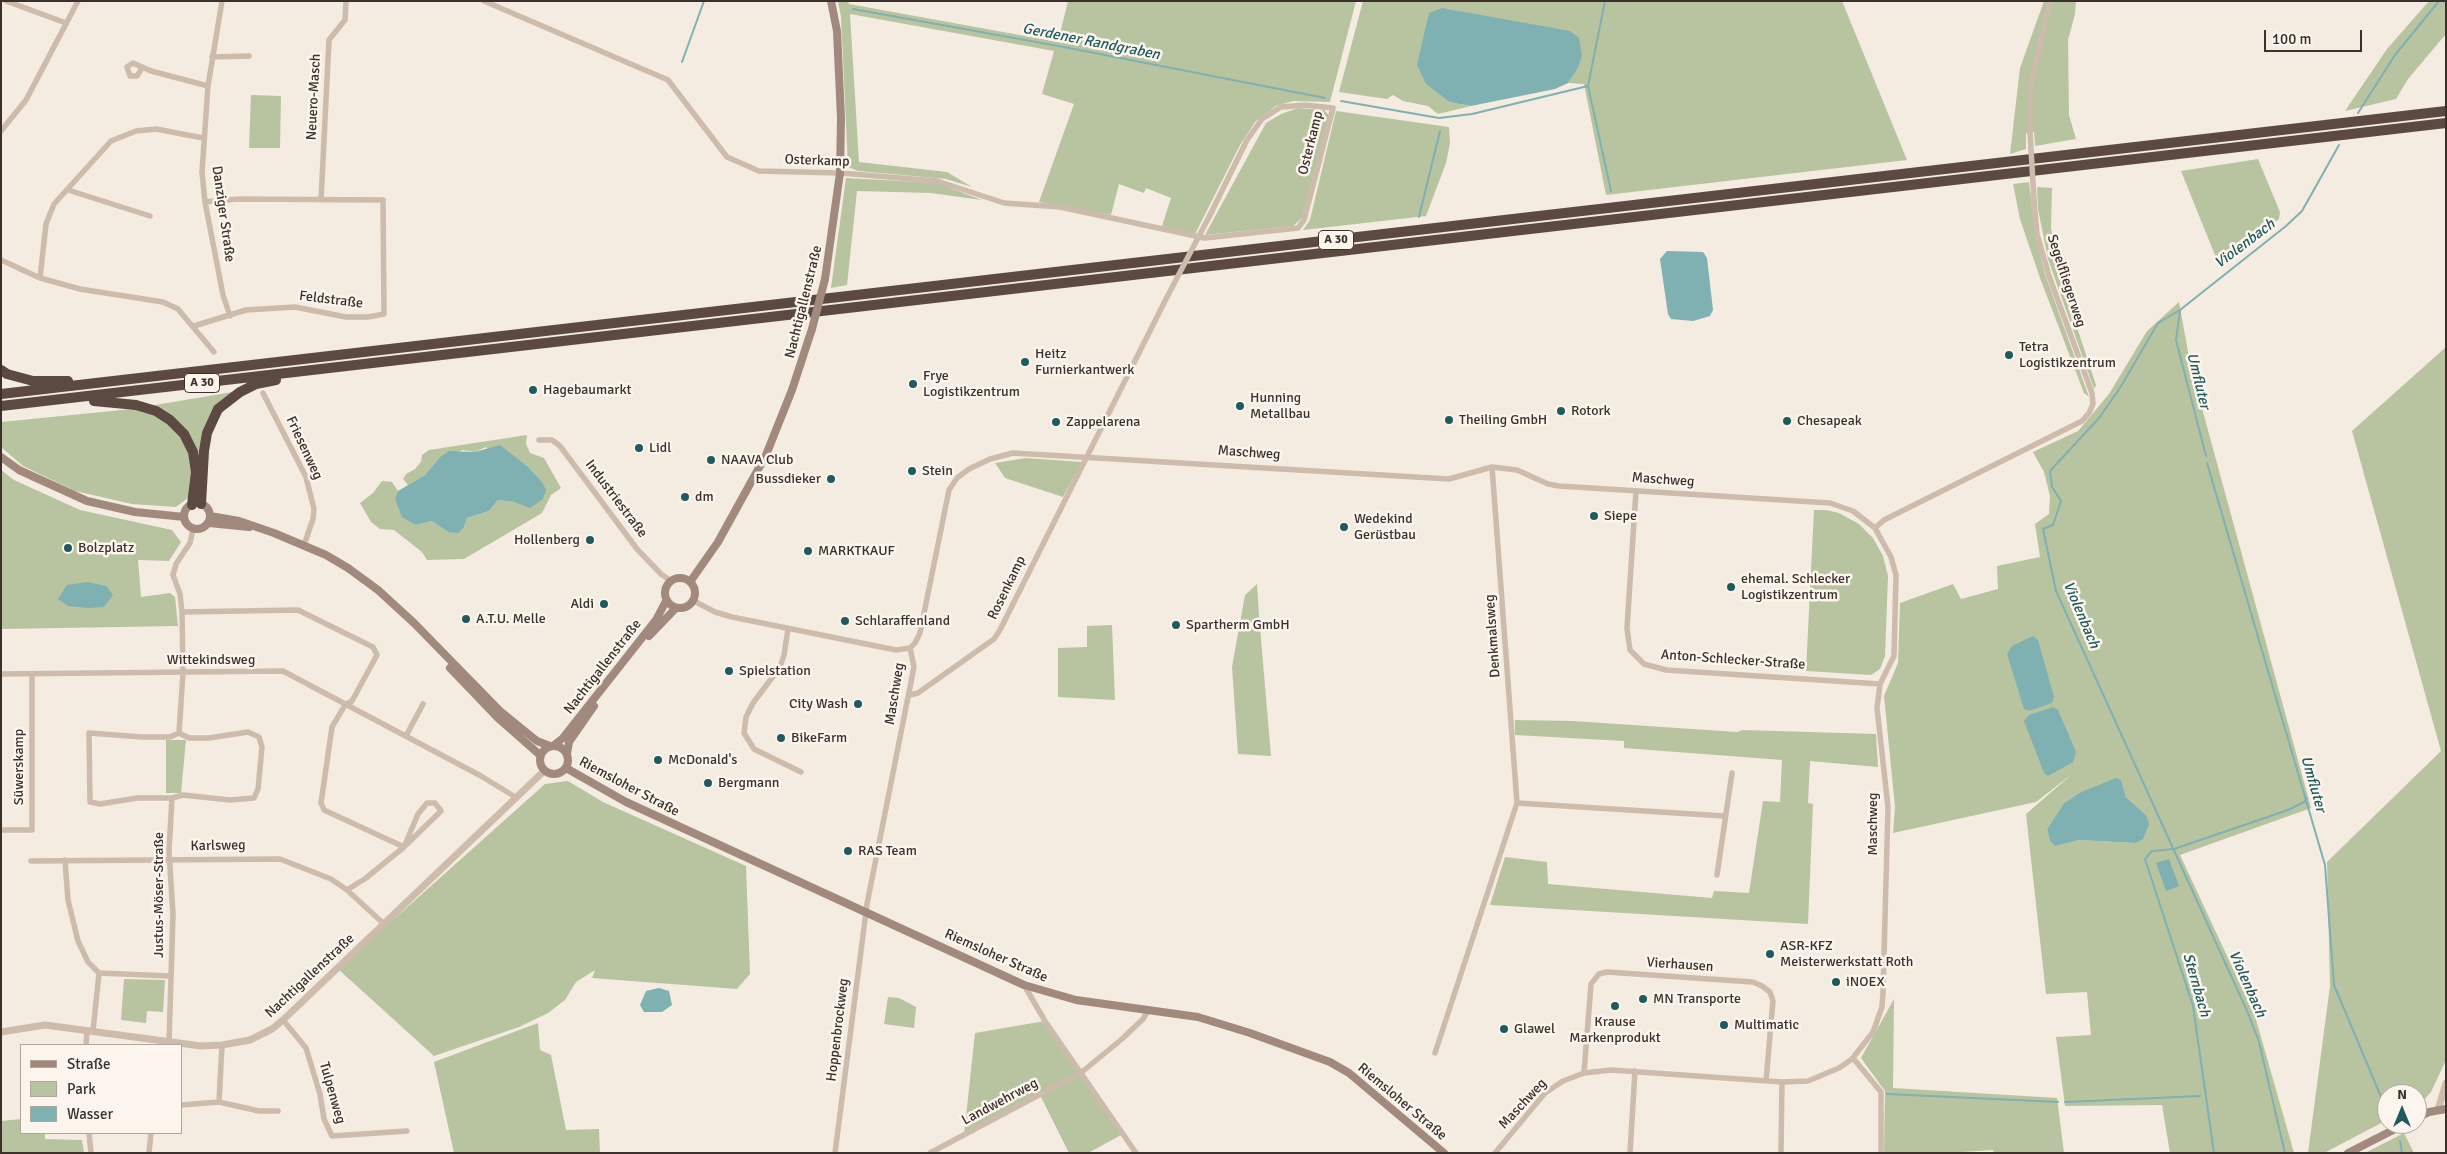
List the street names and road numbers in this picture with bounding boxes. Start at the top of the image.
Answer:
street label: Neuero-Masch [303,53,325,141]
street label: Osterkamp [1295,109,1327,177]
street label: Osterkamp [784,151,850,171]
street label: Danziger Straße [208,165,238,263]
road number: A 30 [1318,230,1354,250]
street label: Segelfliegerweg [2043,232,2089,330]
street label: Nachtigallenstraße [782,244,826,360]
street label: Feldstraße [298,288,364,312]
road number: A 30 [184,373,220,392]
street label: Friesenweg [282,414,326,482]
street label: Maschweg [1217,442,1281,464]
street label: Industriestraße [581,457,651,541]
street label: Maschweg [1631,469,1695,491]
street label: Rosenkamp [984,553,1030,623]
street label: Denkmalsweg [1482,594,1504,678]
street label: Nachtigallenstraße [561,616,645,718]
street label: Anton-Schlecker-Straße [1660,647,1806,673]
street label: Wittekindsweg [167,652,255,668]
street label: Maschweg [882,662,908,726]
street label: Süwerskamp [11,729,27,805]
street label: Riemsloher Straße [576,753,682,821]
street label: Maschweg [1865,793,1881,855]
street label: Justus-Möser-Straße [151,832,167,958]
street label: Karlsweg [190,837,246,855]
street label: Riemsloher Straße [942,926,1050,986]
street label: Nachtigallenstraße [262,930,358,1022]
street label: Vierhausen [1646,954,1714,976]
street label: Hoppenbrockweg [823,978,853,1082]
street label: Tulpenweg [315,1060,349,1126]
street label: Riemsloher Straße [1354,1060,1450,1144]
street label: Landwehrweg [959,1075,1041,1129]
street label: Maschweg [1495,1075,1551,1133]

